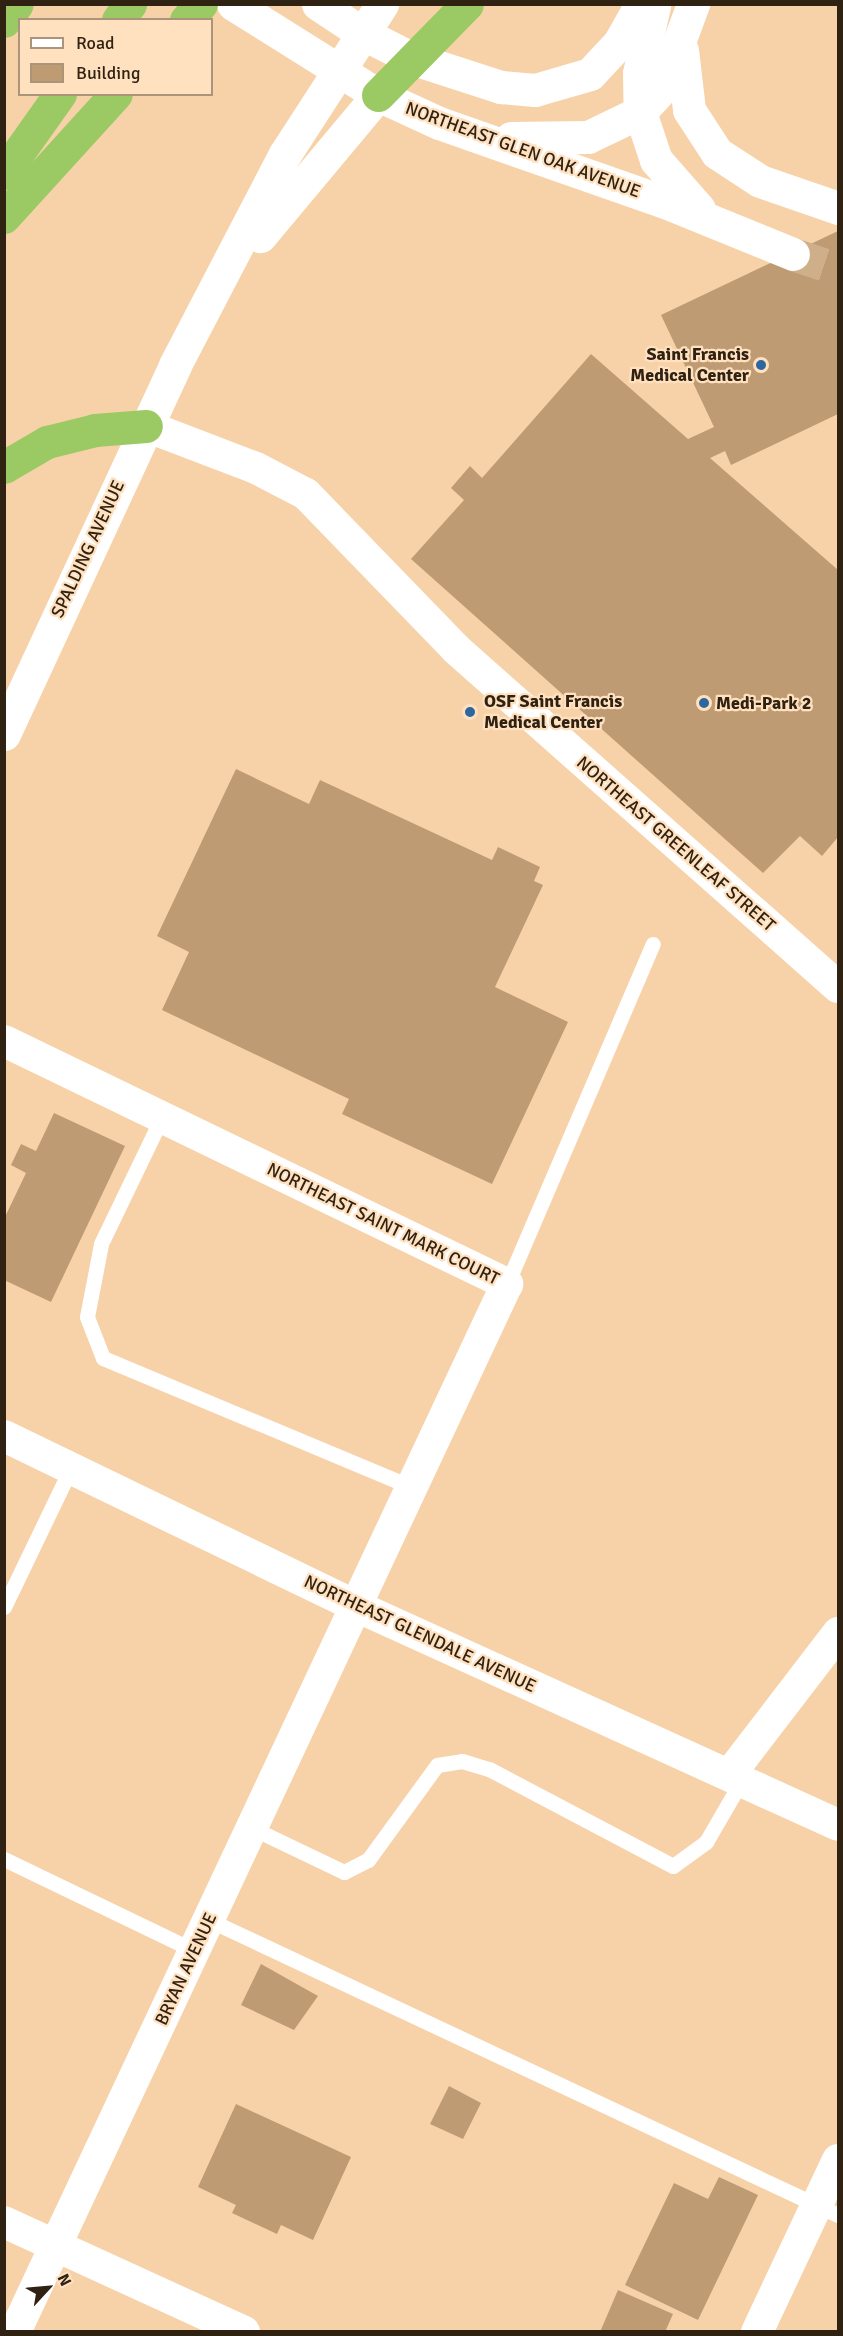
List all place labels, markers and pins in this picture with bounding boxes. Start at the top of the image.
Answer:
place label: Saint Francis Medical Center [630,344,749,386]
marker: Saint Francis Medical Center [754,358,768,372]
place label: OSF Saint Francis Medical Center [484,691,622,734]
place label: Medi-Park 2 [716,692,811,714]
marker: Medi-Park 2 [697,696,711,710]
marker: OSF Saint Francis Medical Center [461,703,479,721]

